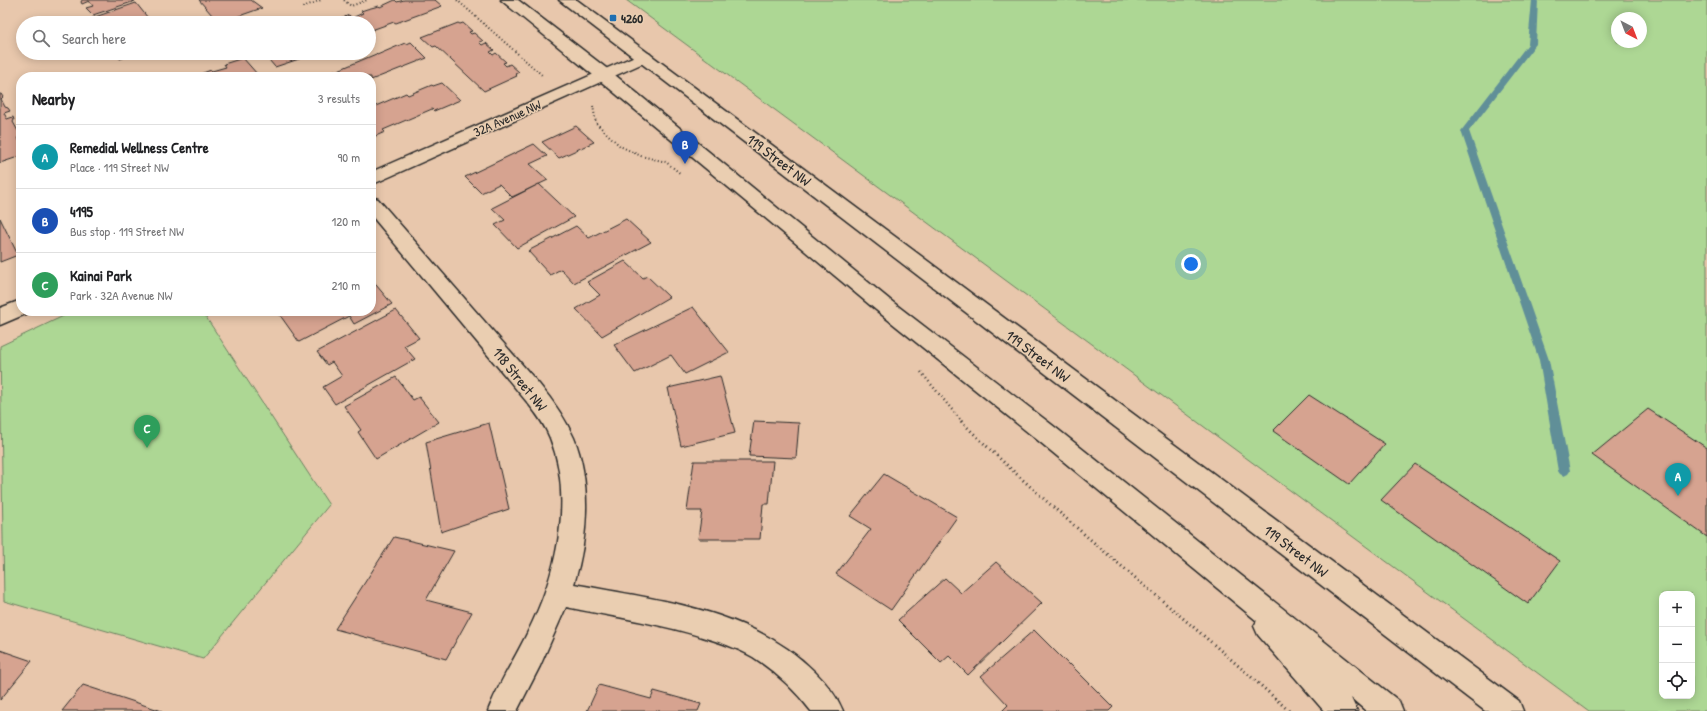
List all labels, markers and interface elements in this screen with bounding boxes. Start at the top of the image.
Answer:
place label: 4260 [621,9,643,27]
north arrow [1611,12,1647,48]
marker: 4260 [608,13,618,23]
search box [16,16,376,60]
icon: search [30,27,52,49]
text: Search here [62,28,126,49]
text: Nearby [32,87,75,110]
text: 3 results [318,89,360,107]
street label: 32A Avenue NW [470,95,544,141]
street label: 119 Street NW [743,129,816,192]
pin: B [672,131,698,164]
text: Remedial Wellness Centre [70,137,209,158]
text: A [42,148,48,166]
text: 90 m [338,148,360,166]
text: Place · 119 Street NW [70,158,169,176]
text: 4195 [70,201,93,222]
text: B [42,212,48,230]
text: 120 m [332,212,360,230]
text: Bus stop · 119 Street NW [70,222,184,240]
your location [1181,254,1201,274]
text: Kainai Park [70,265,132,286]
text: C [41,276,49,294]
text: 210 m [332,276,360,294]
text: Park · 32A Avenue NW [70,286,172,304]
street label: 119 Street NW [1002,325,1075,388]
street label: 118 Street NW [488,343,553,416]
pin: C [134,415,160,448]
pin: A [1665,463,1691,496]
street label: 119 Street NW [1260,520,1333,583]
map controls [1659,591,1695,699]
button: + [1659,591,1695,627]
button: − [1659,627,1695,663]
button: locate [1659,663,1695,699]

